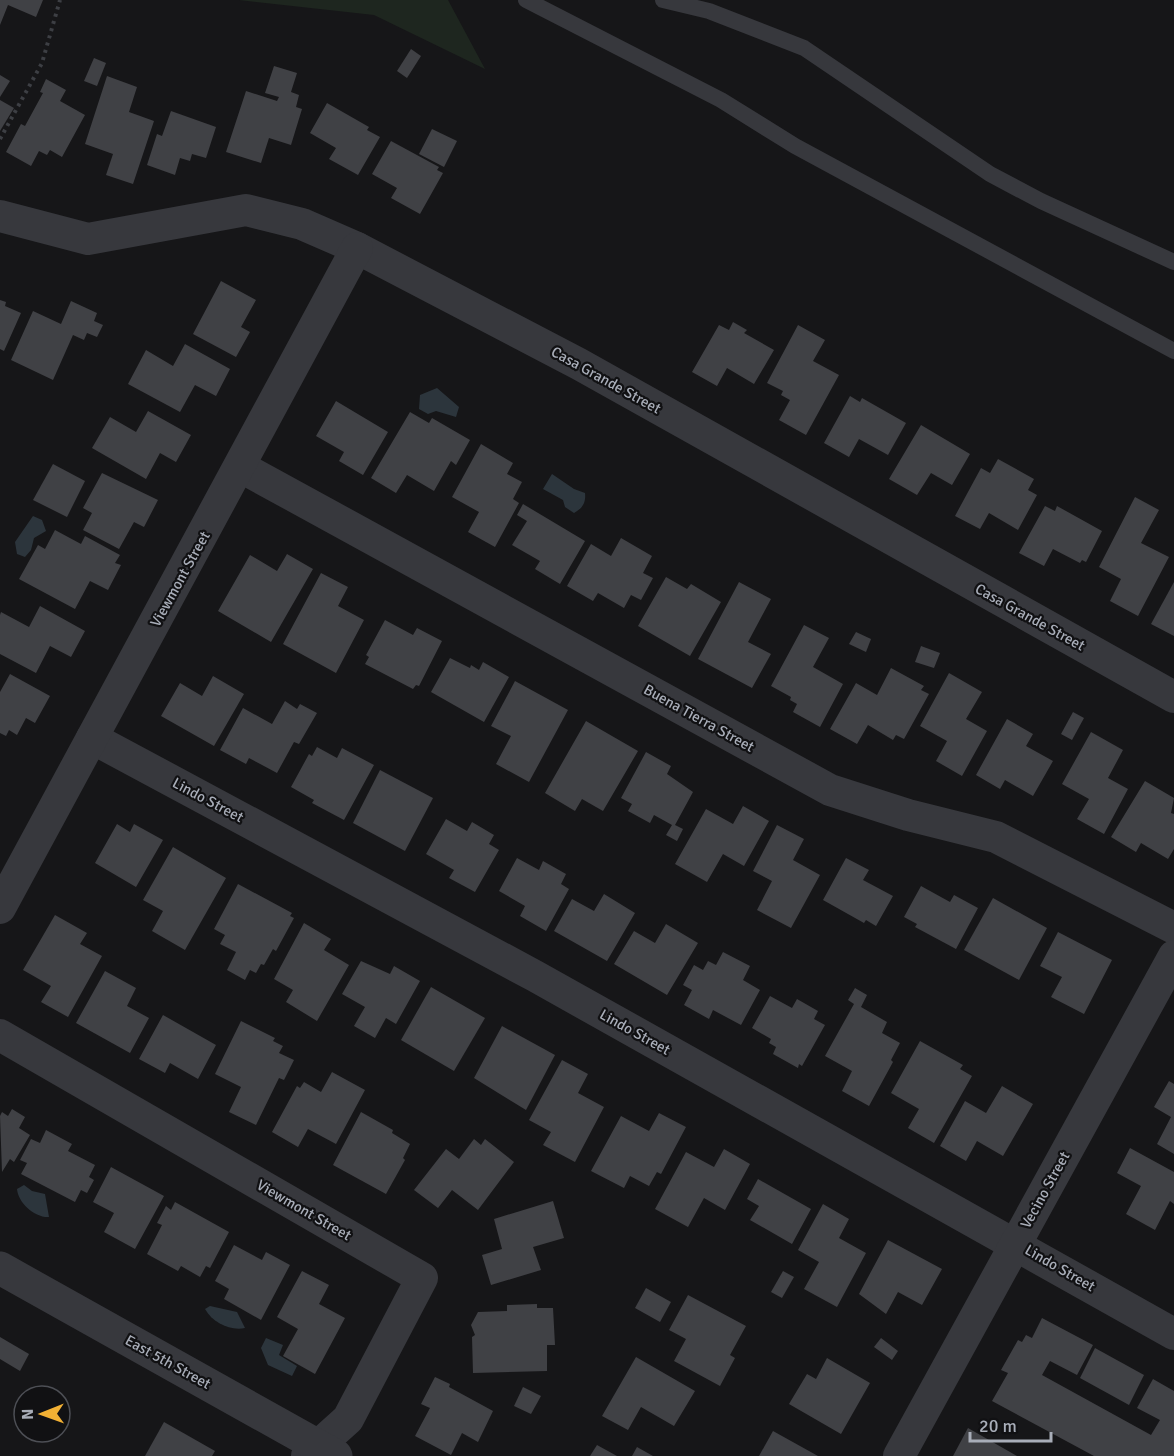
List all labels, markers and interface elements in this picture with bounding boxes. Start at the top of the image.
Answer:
street label: Casa Grande Street [548,342,664,418]
street label: Viewmont Street [146,528,214,630]
street label: Casa Grande Street [972,579,1088,655]
street label: Buena Tierra Street [641,680,757,756]
street label: Lindo Street [169,774,247,826]
street label: Lindo Street [597,1005,673,1059]
street label: Vecino Street [1017,1148,1073,1232]
street label: Viewmont Street [253,1176,355,1244]
street label: Lindo Street [1022,1241,1098,1295]
street label: East 5th Street [122,1331,214,1393]
north arrow [12,1384,72,1444]
scale bar [970,1405,1051,1443]
text: N [18,1409,38,1420]
text: 20 m [979,1415,1017,1437]

